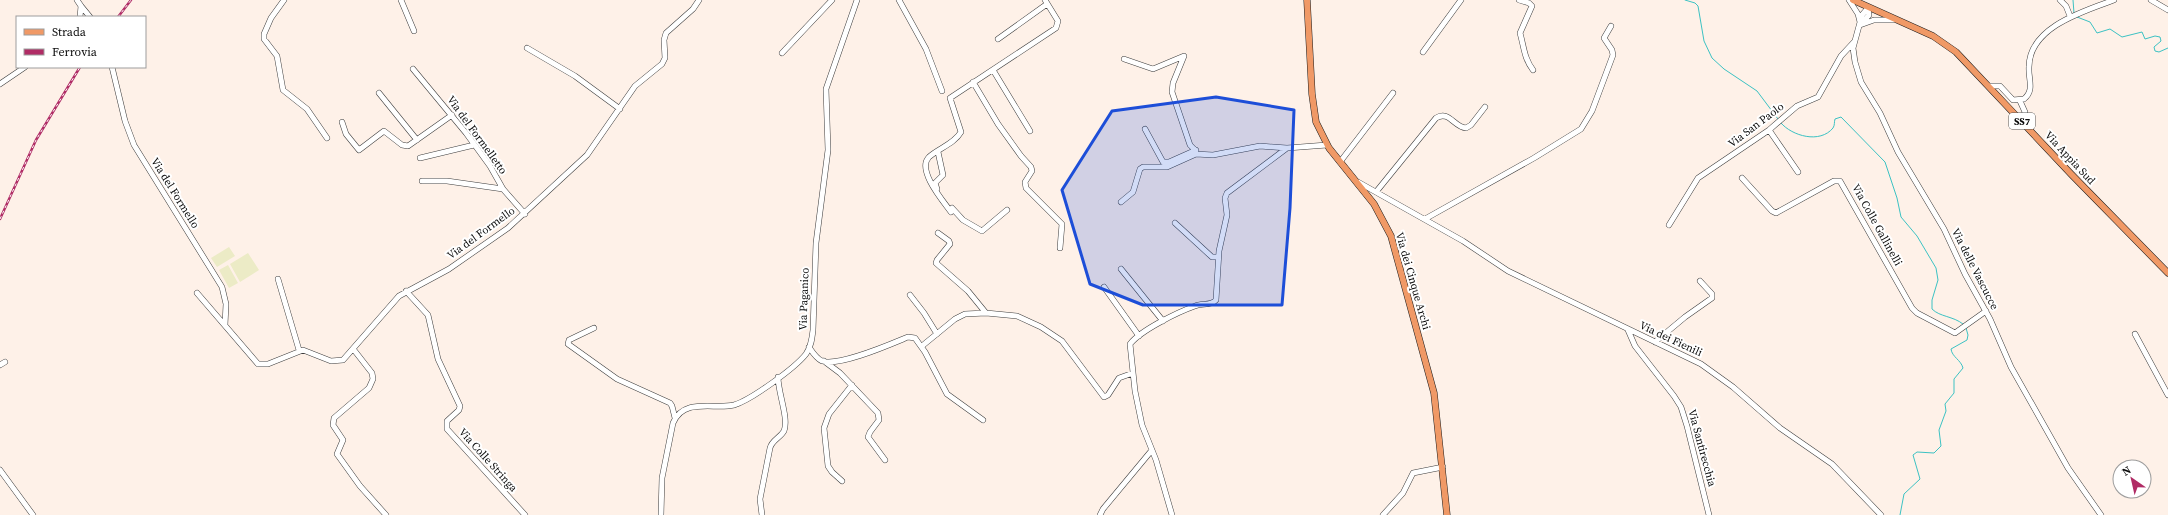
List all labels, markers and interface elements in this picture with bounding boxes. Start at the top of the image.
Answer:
legend [16,16,146,68]
text: Strada [52,24,87,40]
text: Ferrovia [52,44,98,60]
street label: Via del Formelletto [443,93,511,177]
street label: Via San Paolo [1725,99,1787,151]
road number: SS7 [2009,113,2035,129]
street label: Via Appia Sud [2041,128,2099,188]
street label: Via del Formello [147,155,203,231]
street label: Via Colle Gallinelli [1848,182,1906,268]
street label: Via del Formello [444,203,518,263]
street label: Via delle Vascucce [1948,226,2002,313]
street label: Via dei Cinque Archi [1392,231,1434,331]
street label: Via Paganico [795,267,813,331]
street label: Via dei Fienili [1637,318,1705,360]
street label: Via Santirecchia [1684,408,1720,489]
street label: Via Colle Stringa [455,425,521,495]
north arrow [2112,459,2152,499]
text: N [2119,463,2134,480]

